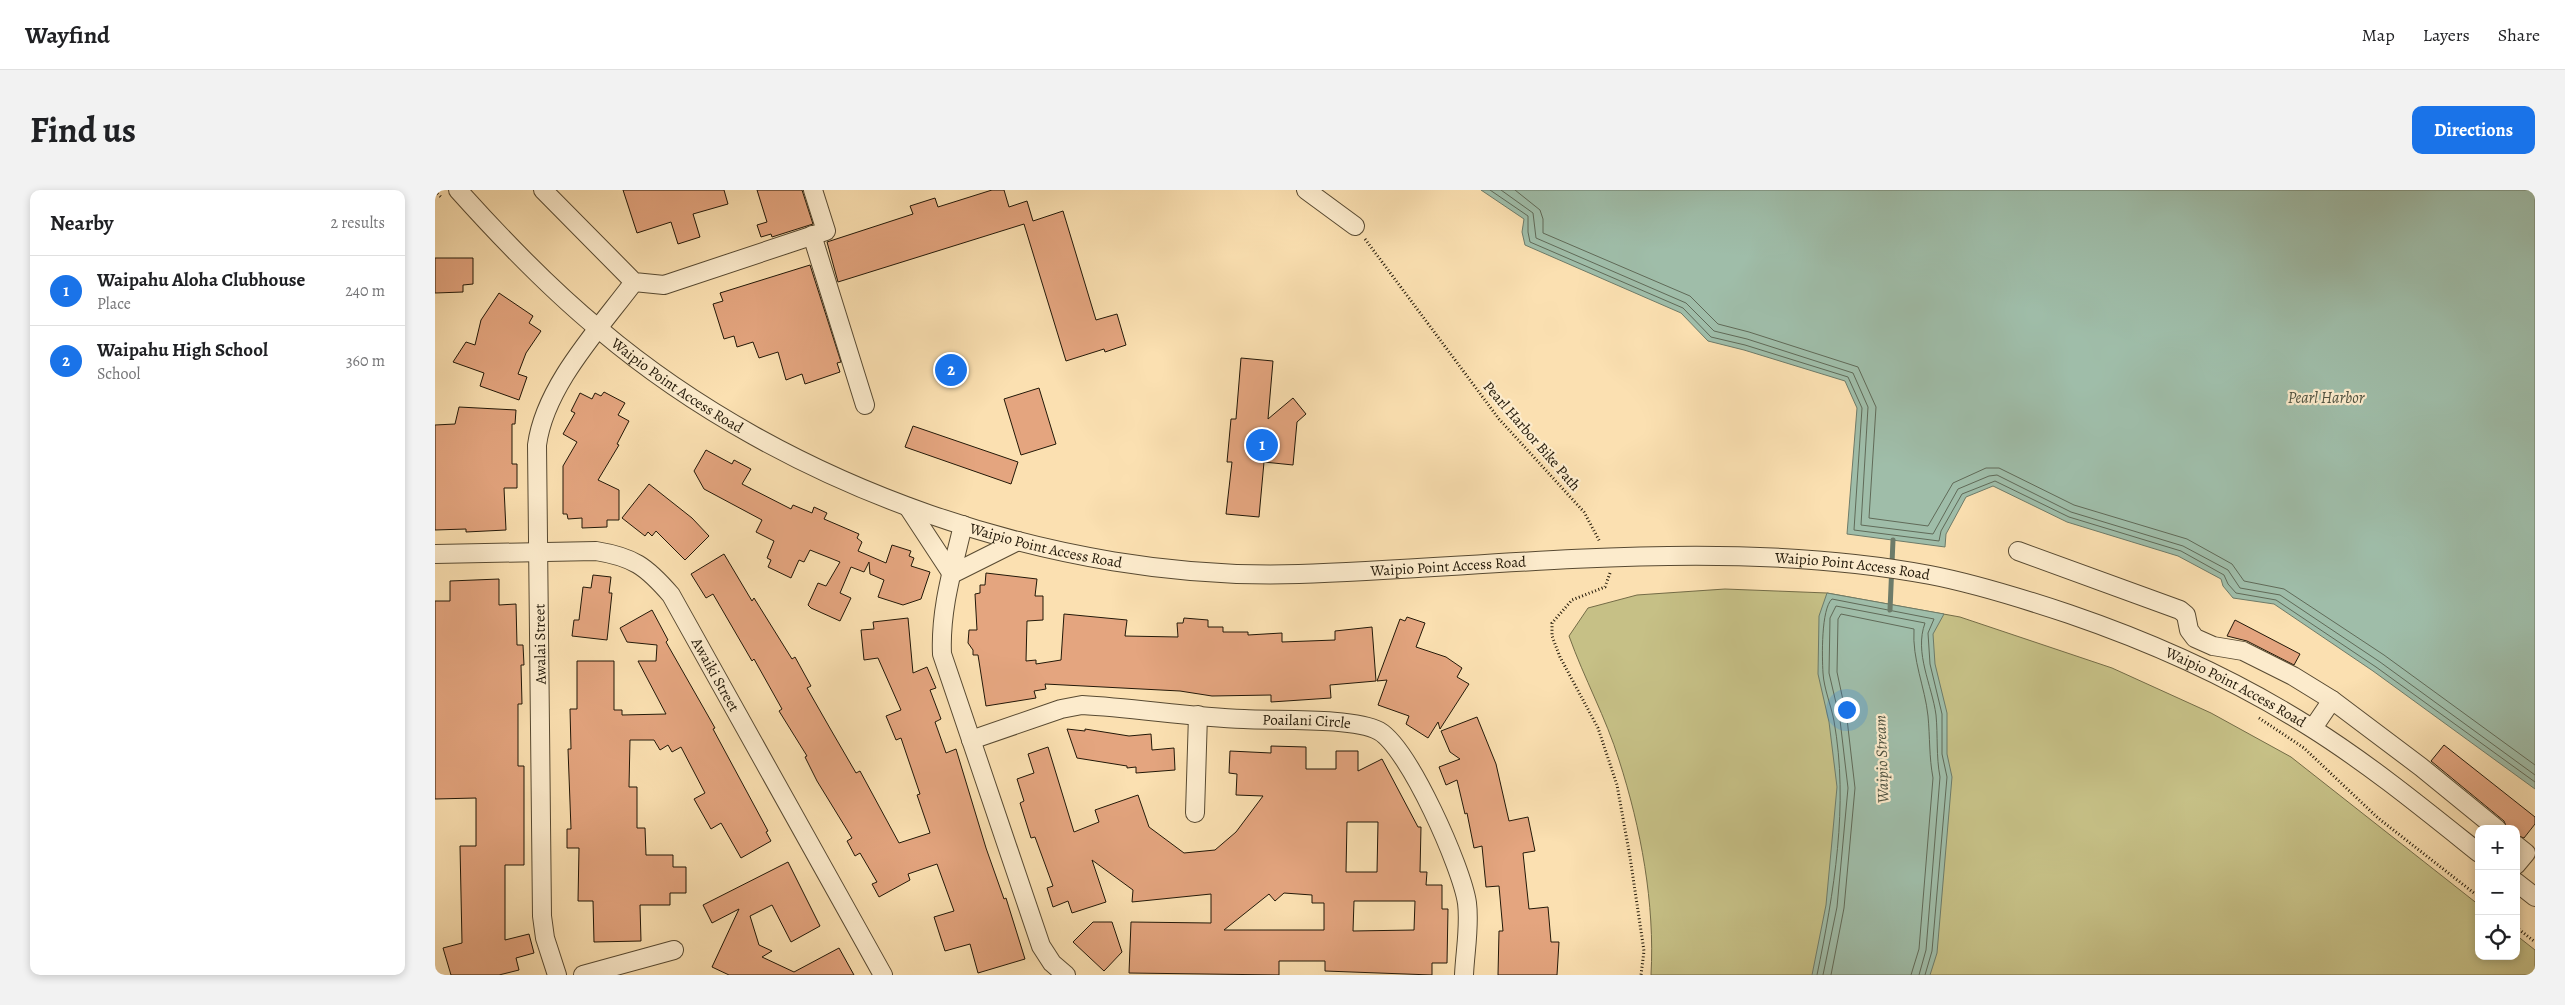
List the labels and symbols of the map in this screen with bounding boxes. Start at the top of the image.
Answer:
street label: Waipio Point Access Road [606,333,748,438]
pin: 2 [935,351,967,389]
street label: Pearl Harbor Bike Path [1479,377,1585,495]
water label: Pearl Harbor [2288,387,2365,409]
pin: 1 [1246,426,1278,464]
street label: Waipio Point Access Road [966,518,1125,573]
street label: Waipio Point Access Road [1773,547,1933,585]
street label: Waipio Point Access Road [1369,551,1528,581]
street label: Awalai Street [529,604,551,685]
street label: Awaiki Street [686,633,744,715]
street label: Waipio Point Access Road [2161,642,2311,733]
your location [1834,697,1860,723]
street label: Poailani Circle [1262,710,1352,733]
water label: Waipio Stream [1869,714,1895,804]

